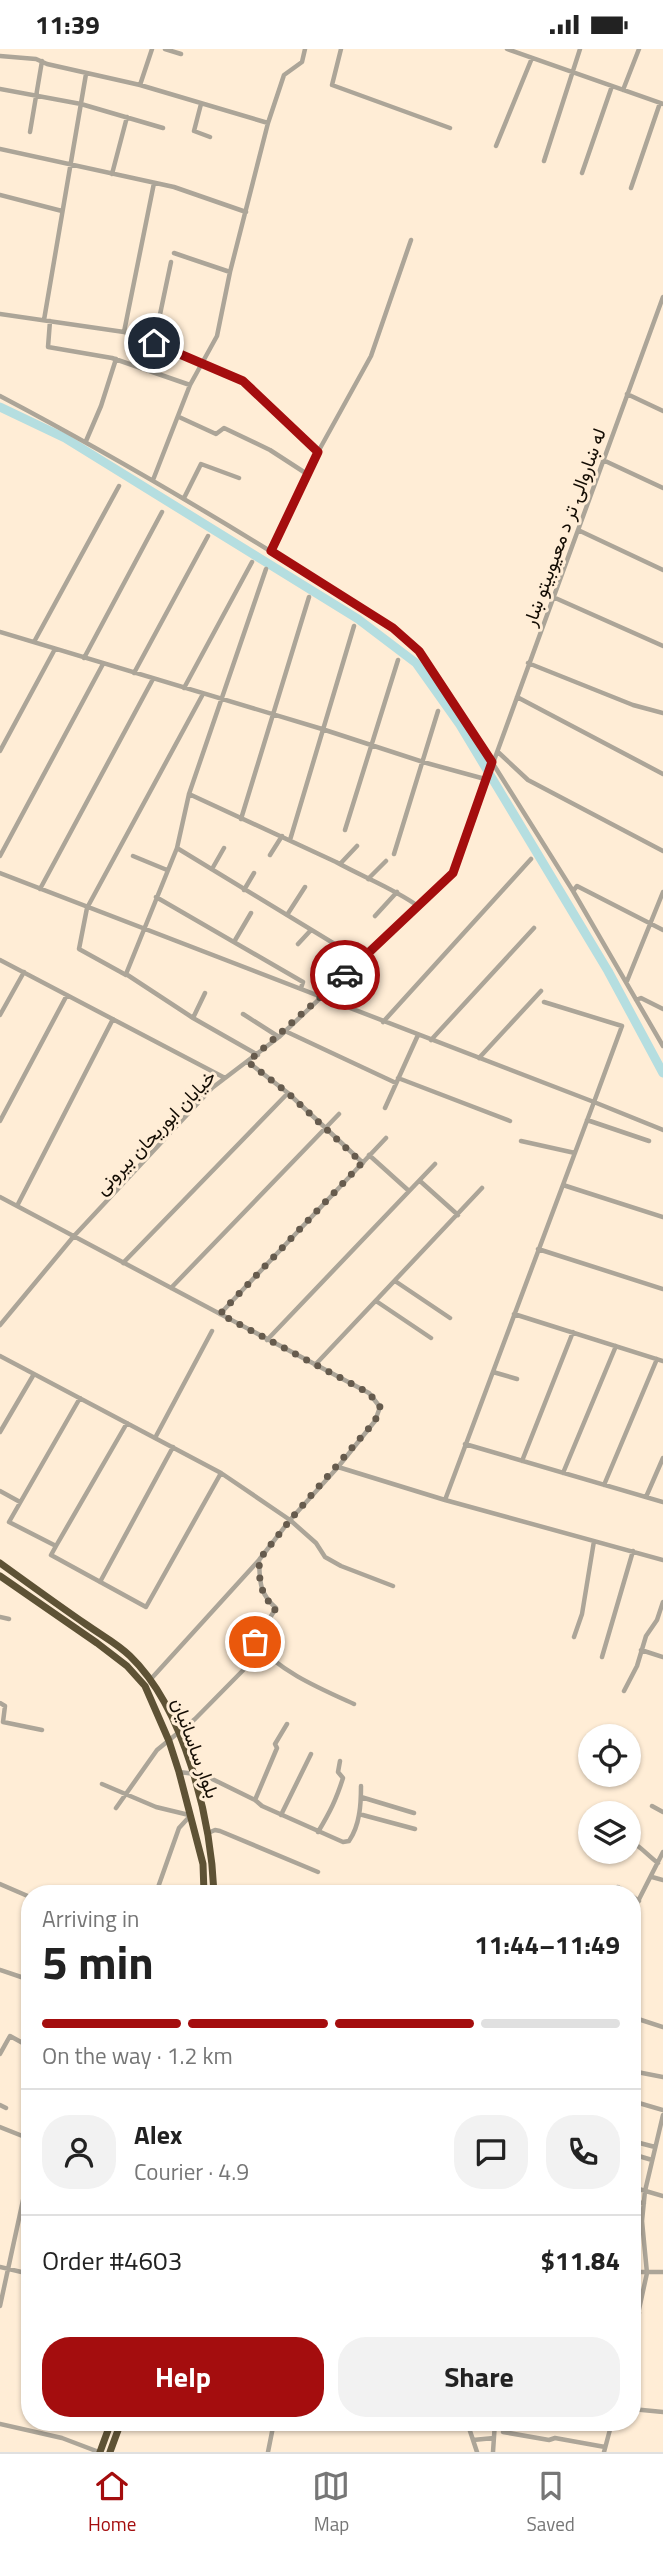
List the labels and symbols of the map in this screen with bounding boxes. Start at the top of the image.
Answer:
pin [124,313,184,373]
street label: له ښاروالۍ تر د معیوبیتو ښار [514,424,613,631]
courier [310,940,380,1010]
street label: خیابان ابوریحان بیرونی [87,1062,222,1201]
pin [225,1612,285,1672]
street label: بلوار ساسانیان [165,1693,228,1802]

